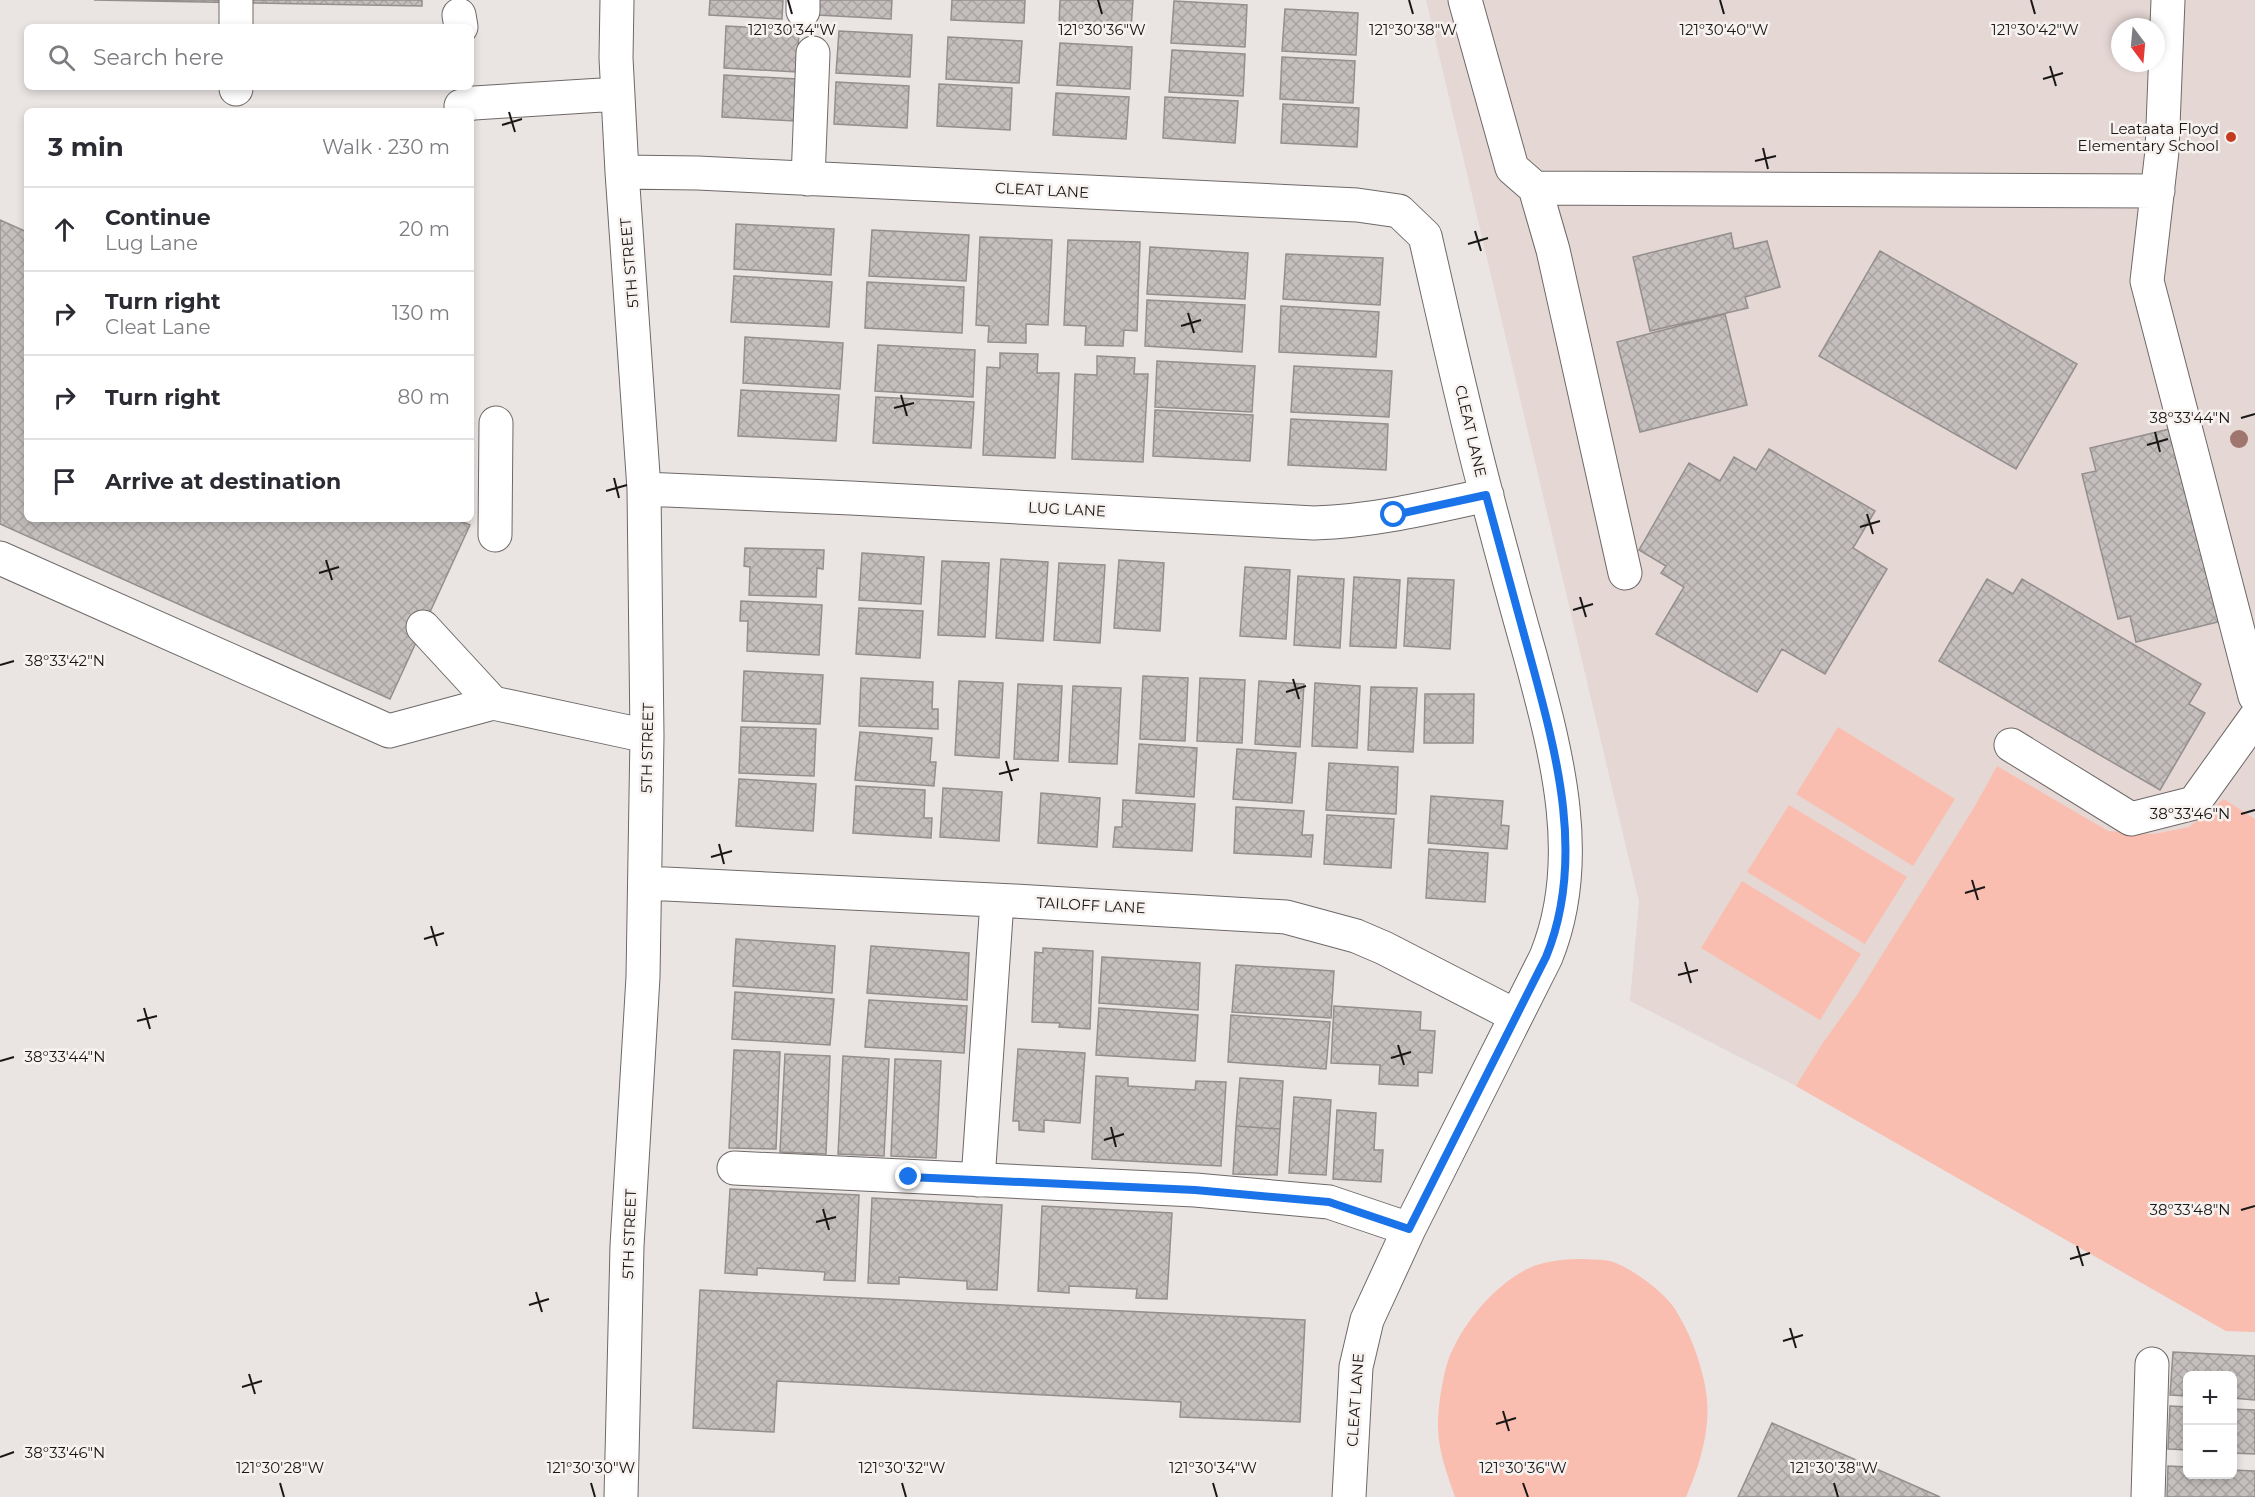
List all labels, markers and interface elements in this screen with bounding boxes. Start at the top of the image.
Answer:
north arrow [2111,18,2165,72]
text: 121°30'34"W [748,20,836,39]
text: 121°30'36"W [1058,20,1146,39]
text: 121°30'38"W [1369,20,1457,39]
text: 121°30'40"W [1679,20,1769,39]
text: 121°30'42"W [1991,20,2079,39]
search box [24,24,474,90]
icon: search [45,41,78,74]
text: Search here [93,44,224,71]
place label: Leataata Floyd Elementary School [2078,119,2219,155]
marker: Leataata Floyd Elementary School [2224,130,2238,144]
text: 3 min [48,131,124,163]
text: Walk · 230 m [322,135,450,159]
street label: CLEAT LANE [995,178,1089,202]
text: Continue [105,204,211,231]
icon: ahead [48,213,81,246]
text: 20 m [399,217,450,241]
street label: 5TH STREET [616,217,642,309]
text: Lug Lane [105,231,198,255]
text: Turn right [105,288,220,315]
icon: right [48,297,81,330]
text: 130 m [392,301,450,325]
text: Cleat Lane [105,315,211,339]
icon: right [48,381,81,414]
street label: CLEAT LANE [1451,383,1491,479]
text: Turn right [105,384,220,411]
text: 80 m [398,385,450,409]
text: 38°33'44"N [2150,408,2230,427]
icon: arrive [48,465,81,498]
text: Arrive at destination [105,468,341,495]
street label: LUG LANE [1028,497,1106,521]
route start [1380,501,1406,527]
text: 38°33'42"N [25,651,105,670]
street label: 5TH STREET [637,702,657,793]
text: 38°33'46"N [2150,804,2230,823]
street label: TAILOFF LANE [1036,893,1146,917]
text: 38°33'44"N [25,1047,105,1066]
route end [895,1163,921,1189]
street label: 5TH STREET [618,1188,640,1279]
text: 38°33'48"N [2149,1200,2231,1219]
street label: CLEAT LANE [1342,1352,1368,1448]
map controls [2183,1371,2237,1479]
button: + [2183,1371,2237,1425]
button: − [2183,1425,2237,1479]
text: 38°33'46"N [25,1443,105,1462]
text: 121°30'28"W [236,1458,324,1477]
text: 121°30'30"W [547,1458,636,1477]
text: 121°30'32"W [859,1458,946,1477]
text: 121°30'34"W [1169,1458,1257,1477]
text: 121°30'36"W [1479,1458,1567,1477]
text: 121°30'38"W [1790,1458,1878,1477]

